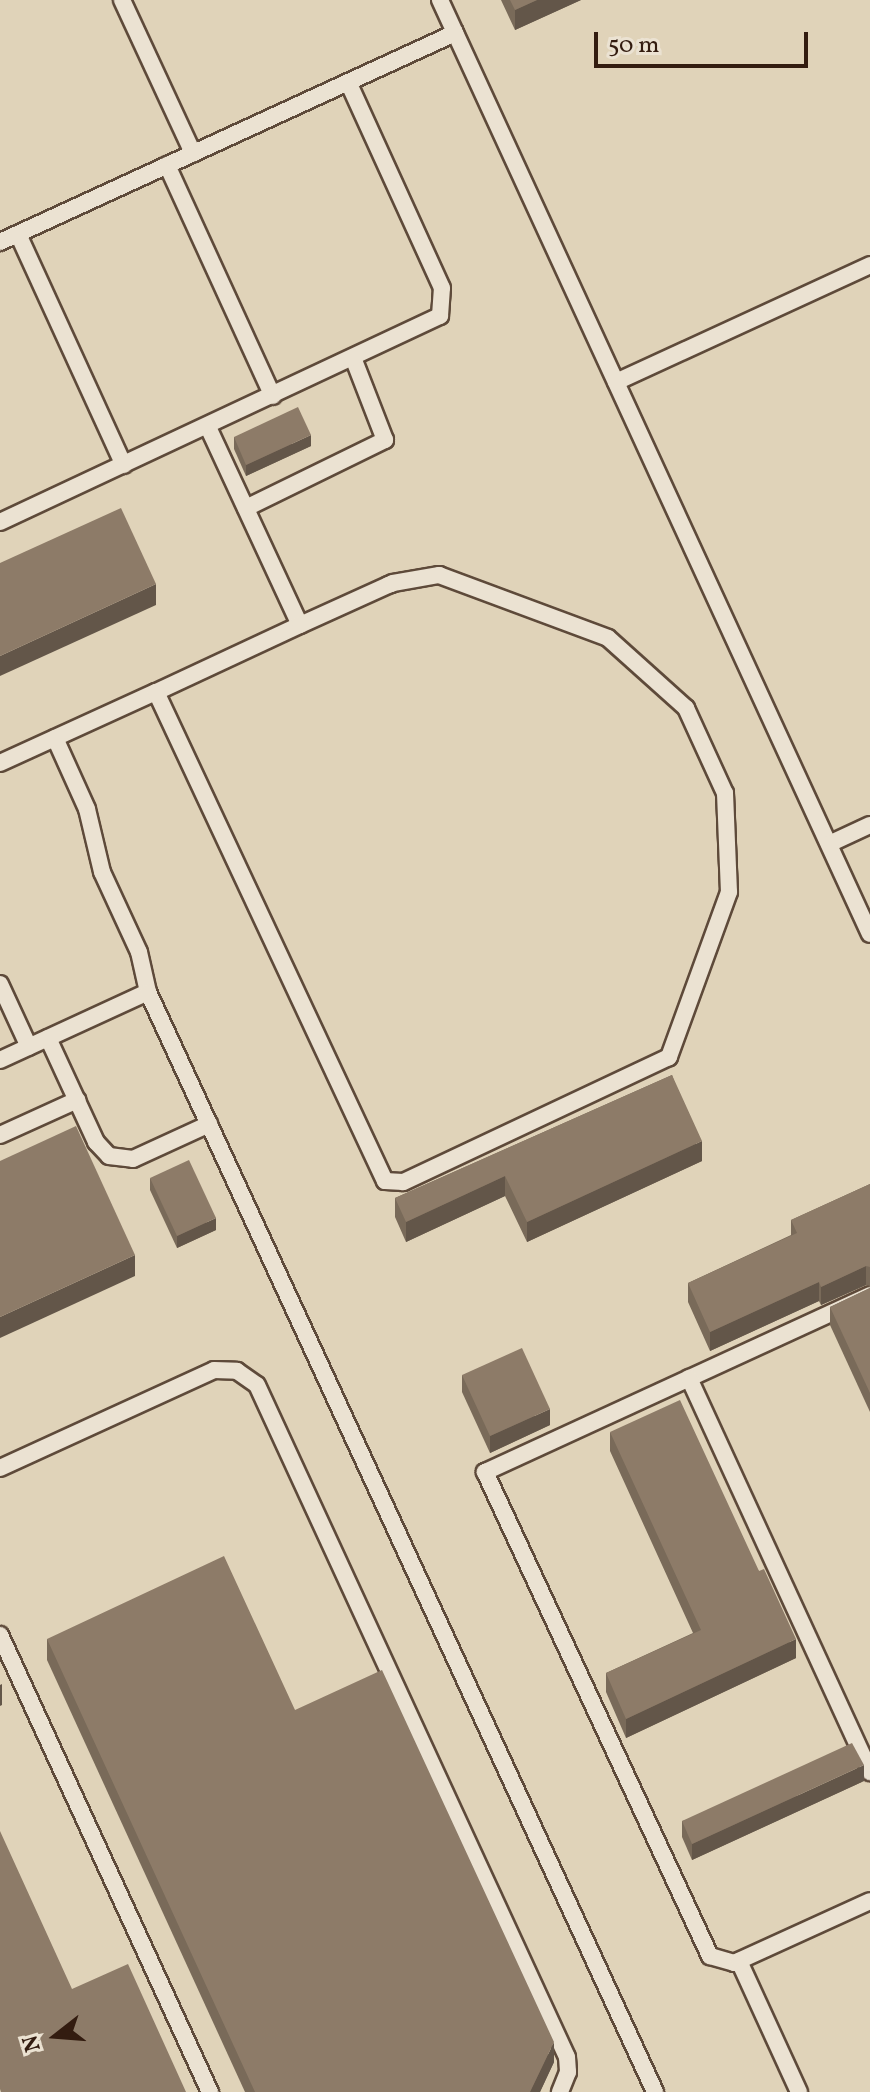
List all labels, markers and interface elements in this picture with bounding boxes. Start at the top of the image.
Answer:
scale bar [598,16,812,66]
text: 50 m [608,29,660,63]
north arrow [16,1996,96,2076]
text: N [15,2031,50,2055]

